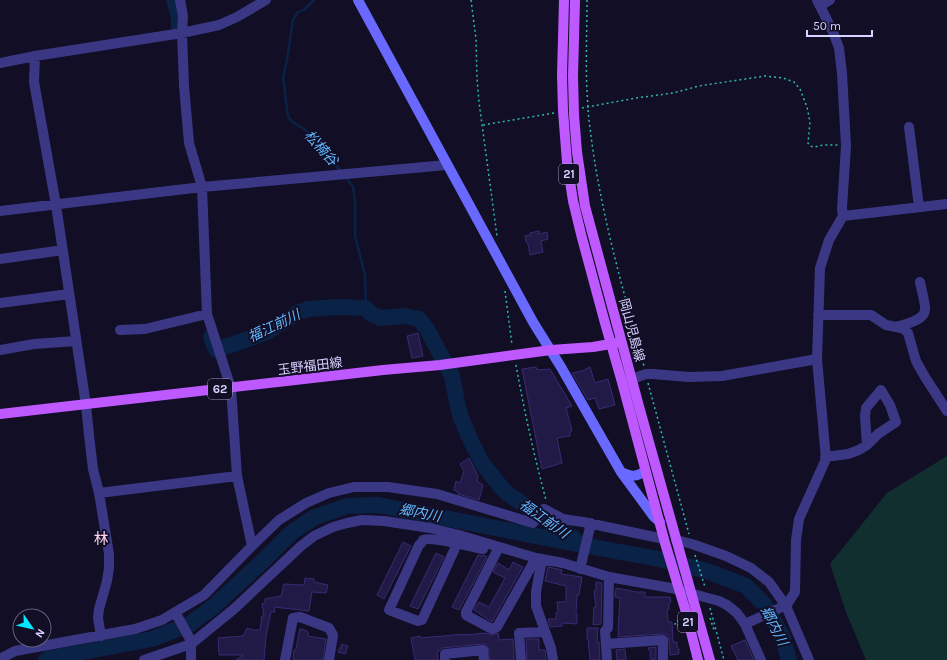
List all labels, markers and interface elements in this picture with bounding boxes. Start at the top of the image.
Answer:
scale bar [807,12,872,38]
text: 50 m [813,19,841,33]
water label: 松楠谷 [301,127,342,170]
road number: 21 [559,164,579,184]
street label: 岡山児島線 [616,297,648,363]
water label: 福江前川 [245,305,305,346]
street label: 玉野福田線 [277,355,343,377]
road number: 62 [208,379,232,399]
water label: 福江前川 [516,496,573,543]
water label: 郷内川 [398,501,444,526]
district label: 林 [93,530,109,548]
water label: 郷内川 [757,603,792,650]
north arrow [12,608,52,648]
road number: 21 [678,612,698,632]
text: N [32,626,47,640]

